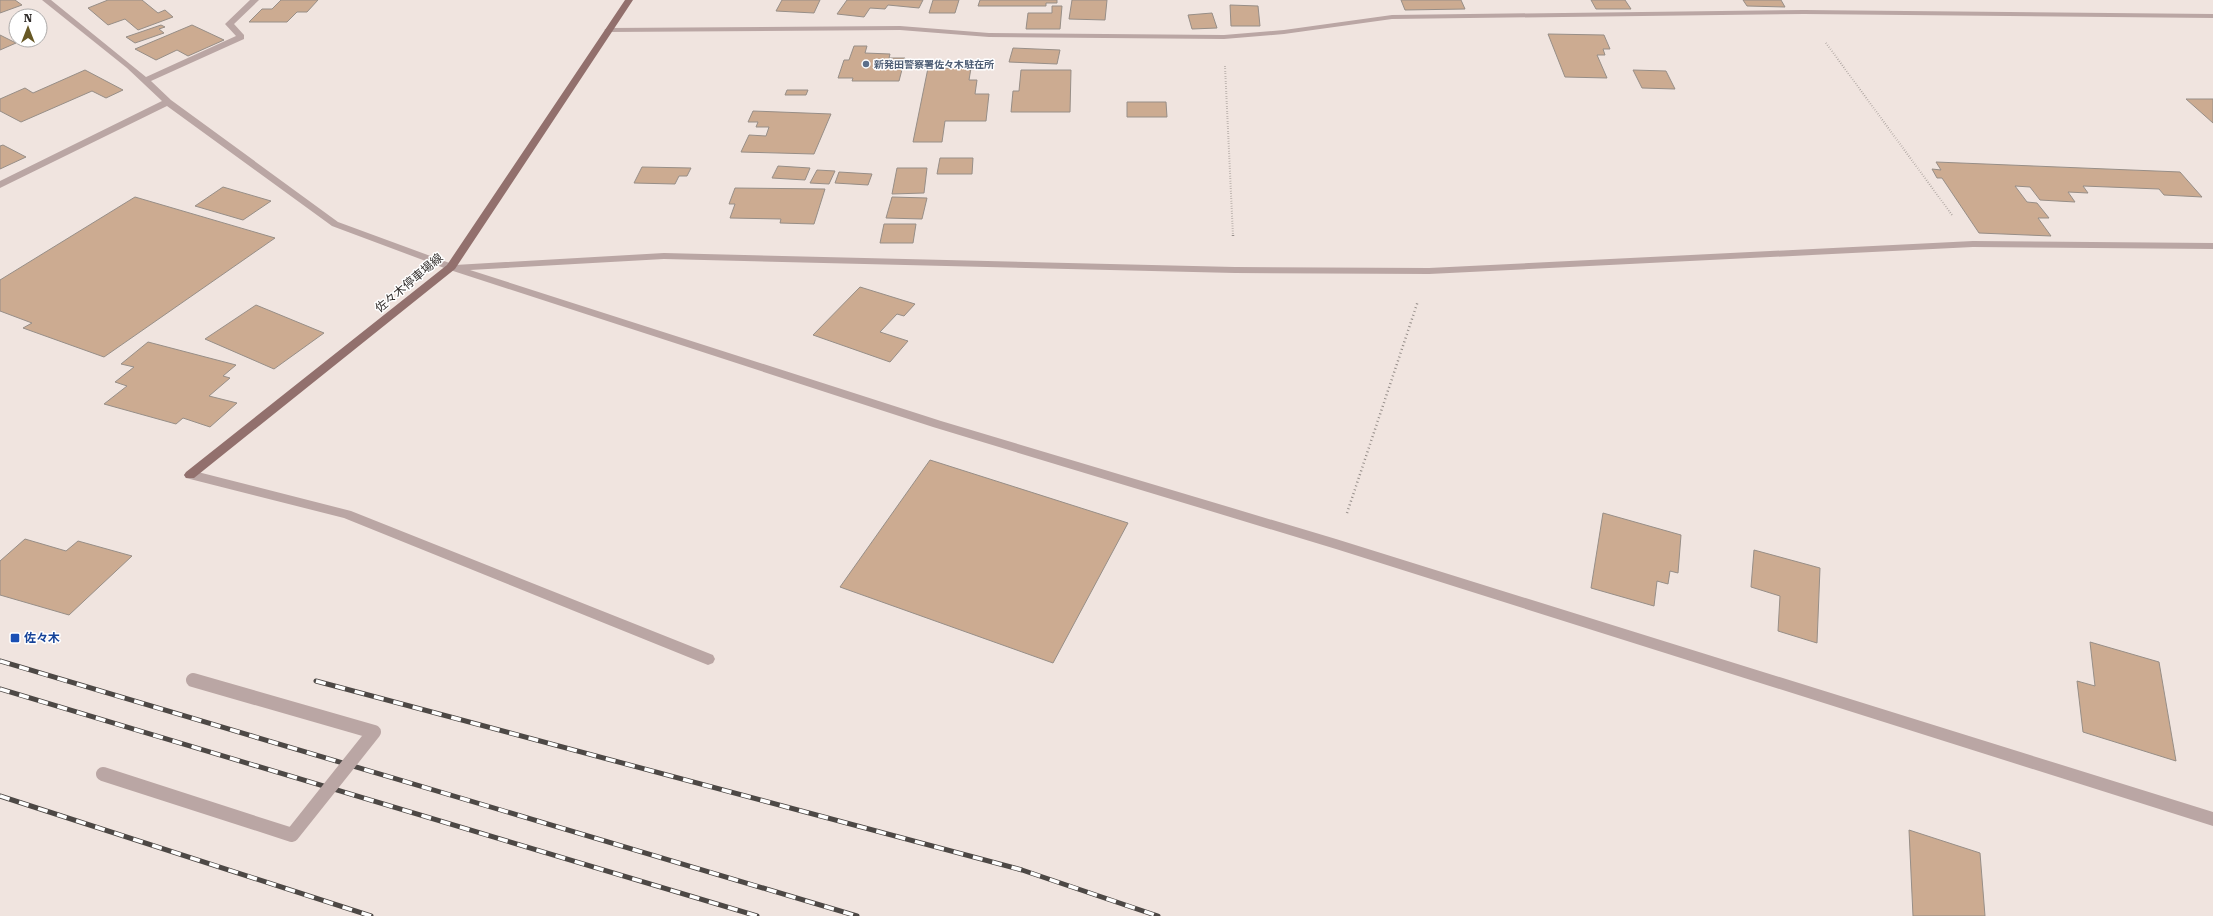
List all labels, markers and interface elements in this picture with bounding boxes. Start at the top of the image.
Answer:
north arrow [8,8,48,48]
text: N [24,12,33,25]
marker: 新発田警察署佐々木駐在所 [861,59,871,69]
place label: 新発田警察署佐々木駐在所 [874,59,994,70]
street label: 佐々木停車場線 [372,251,446,315]
place label: 佐々木 [24,631,60,645]
marker: 佐々木 [9,632,21,644]

